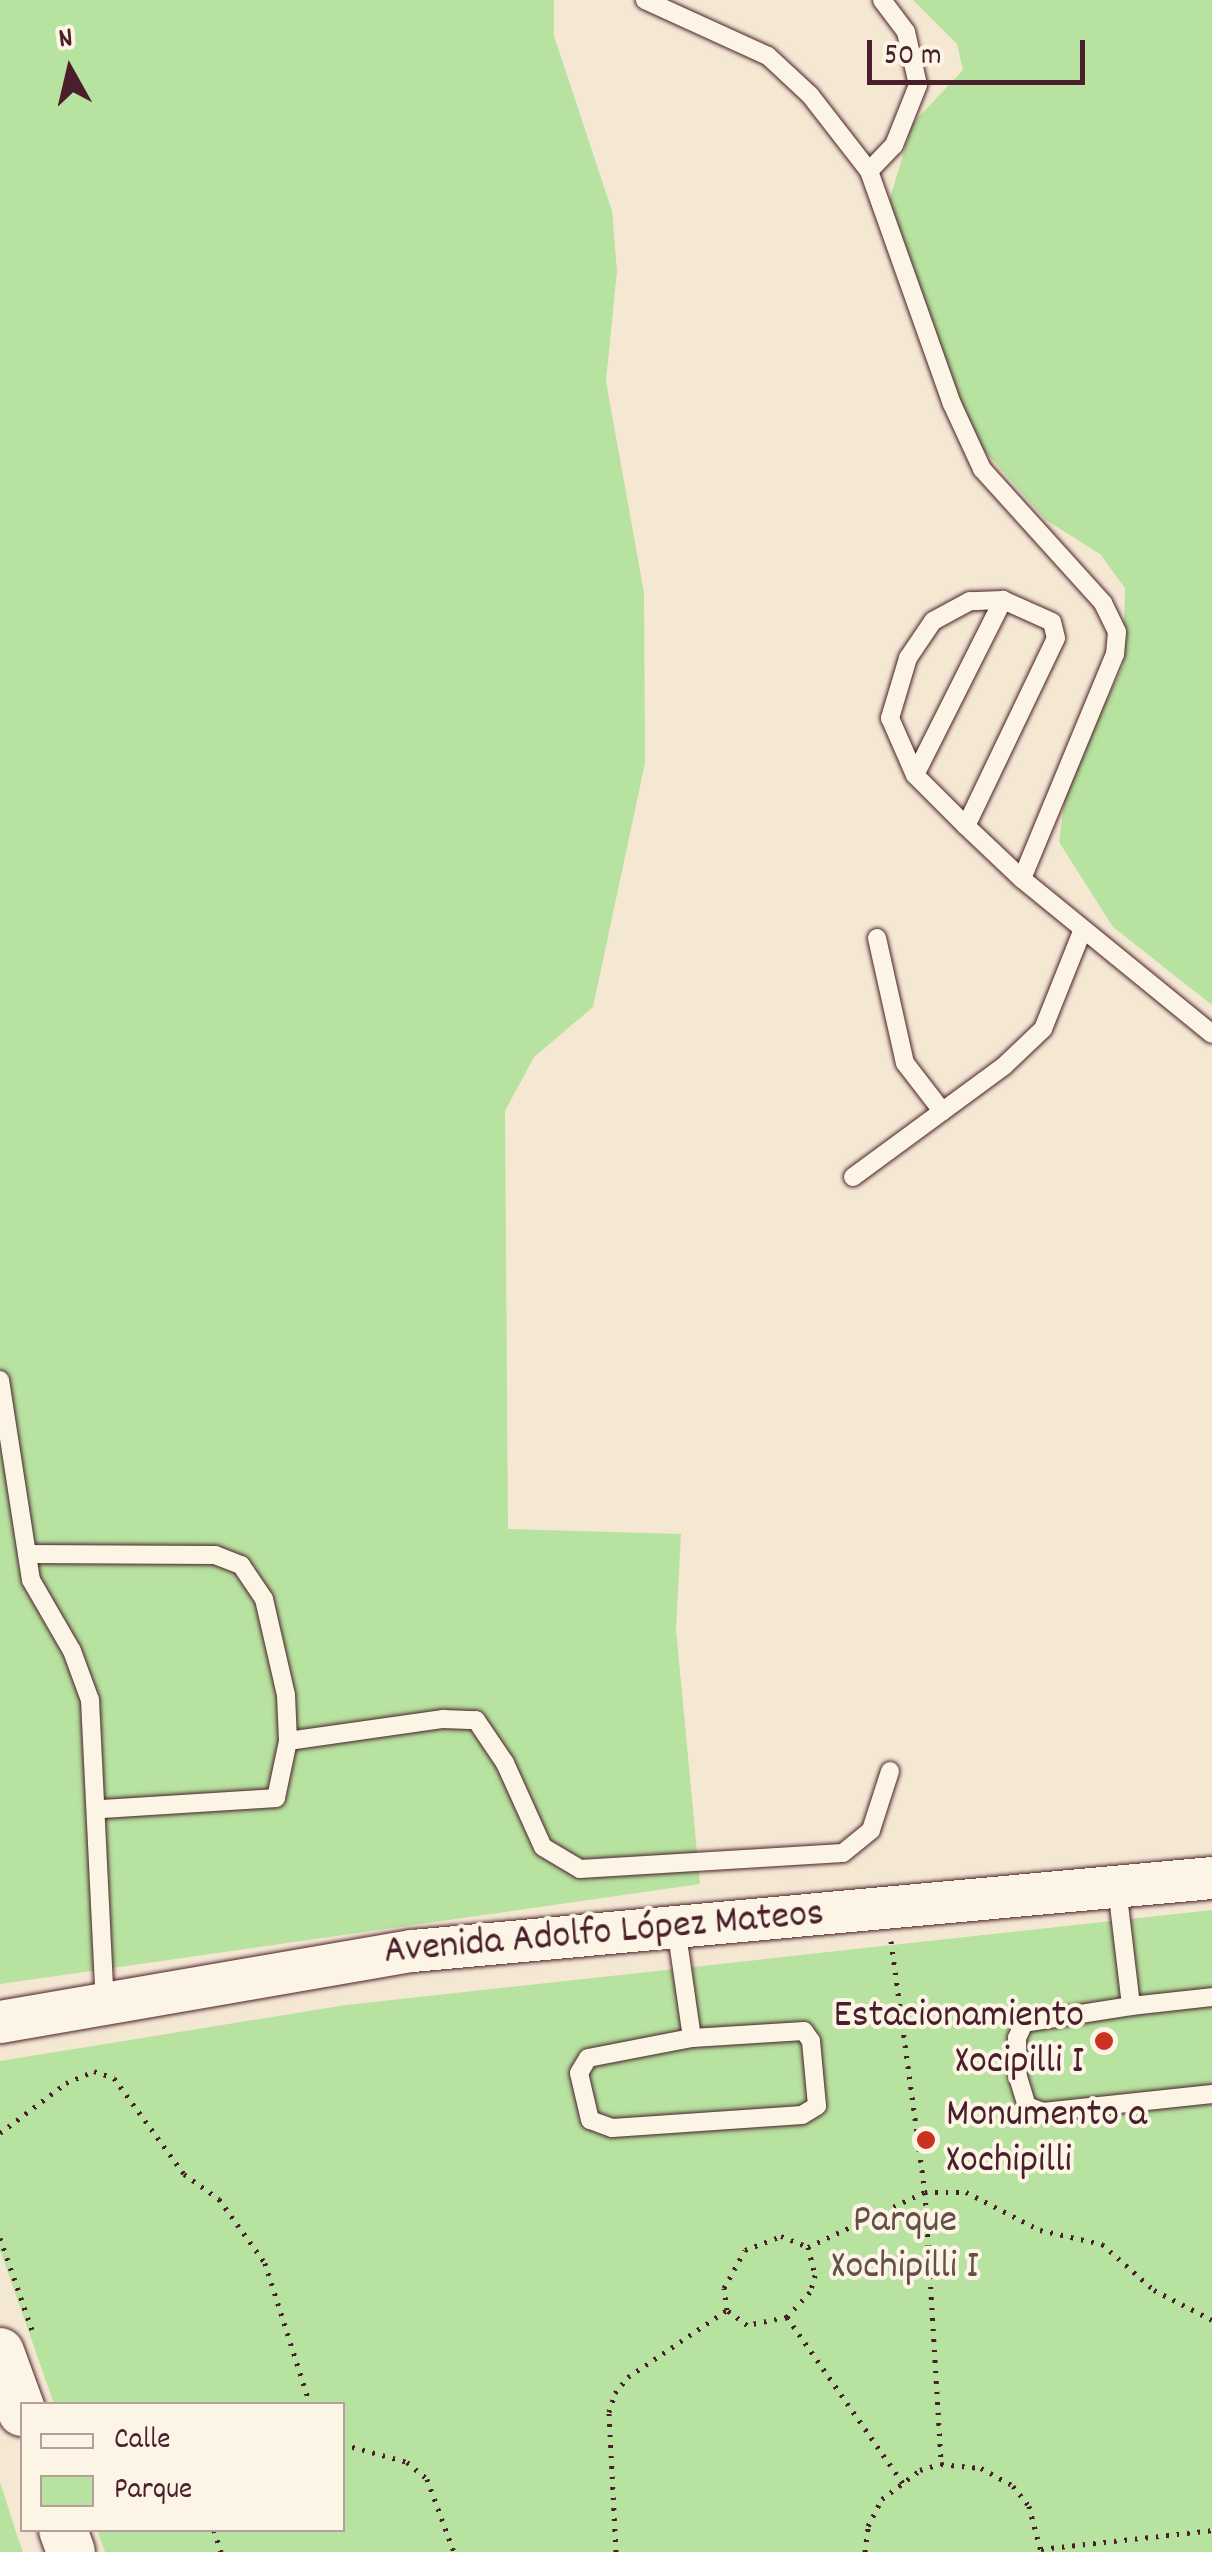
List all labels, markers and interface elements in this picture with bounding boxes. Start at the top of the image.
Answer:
north arrow [20,20,120,120]
text: N [56,20,75,61]
scale bar [872,20,1090,82]
text: 50 m [884,36,942,79]
street label: Avenida Adolfo López Mateos [382,1892,826,1978]
place label: Estacionamiento Xocipilli I [834,1994,1084,2088]
marker: Estacionamiento Xocipilli I [1093,2030,1115,2052]
place label: Monumento a Xochipilli [946,2093,1147,2187]
marker: Monumento a Xochipilli [915,2129,937,2151]
park label: Parque Xochipilli I [831,2199,979,2293]
legend [20,2402,345,2532]
text: Calle [114,2420,170,2463]
text: Parque [114,2470,192,2513]

